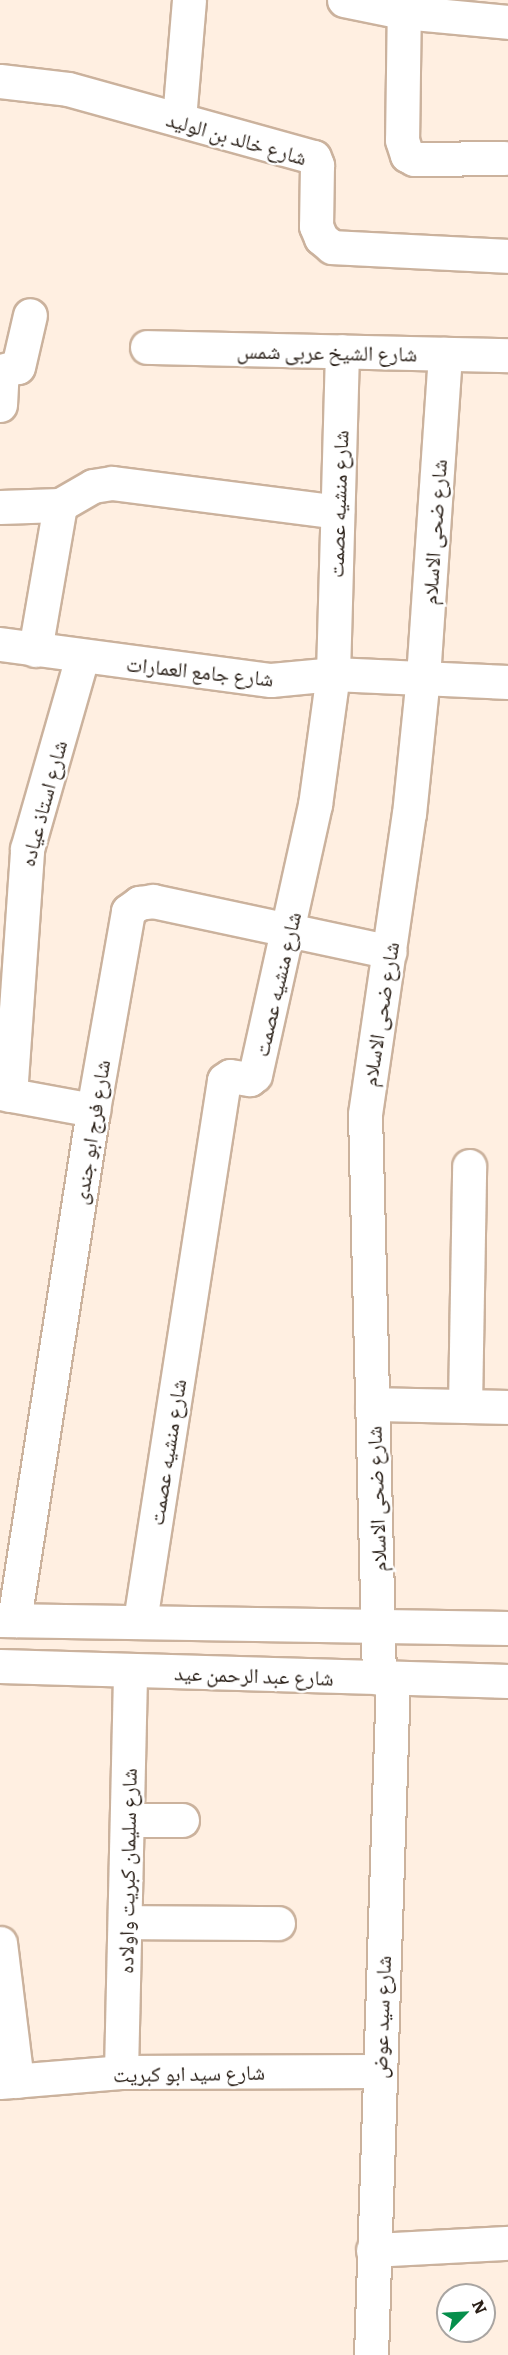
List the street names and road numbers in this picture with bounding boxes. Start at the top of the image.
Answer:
street label: شارع خالد بن الوليد [164,105,310,169]
street label: شارع الشيخ عربى شمس [237,337,417,365]
street label: شارع منشيه عصمت [322,430,352,578]
street label: شارع ضحى الاسلام [415,458,451,606]
street label: شارع جامع العمارات [125,650,275,690]
street label: شارع استاذ عياده [13,737,71,869]
street label: شارع منشيه عصمت [247,909,305,1059]
street label: شارع ضحى الاسلام [355,940,403,1088]
street label: شارع فرج ابو جندى [66,1058,114,1206]
street label: شارع منشيه عصمت [142,1377,190,1527]
street label: شارع ضحى الاسلام [360,1426,390,1572]
street label: شارع عبد الرحمن عيد [174,1659,334,1689]
street label: شارع سليمان كبريت واولاده [112,1768,140,1974]
street label: شارع سيد عوض [365,1955,395,2079]
street label: شارع سيد ابو كبريت [113,2058,265,2086]

